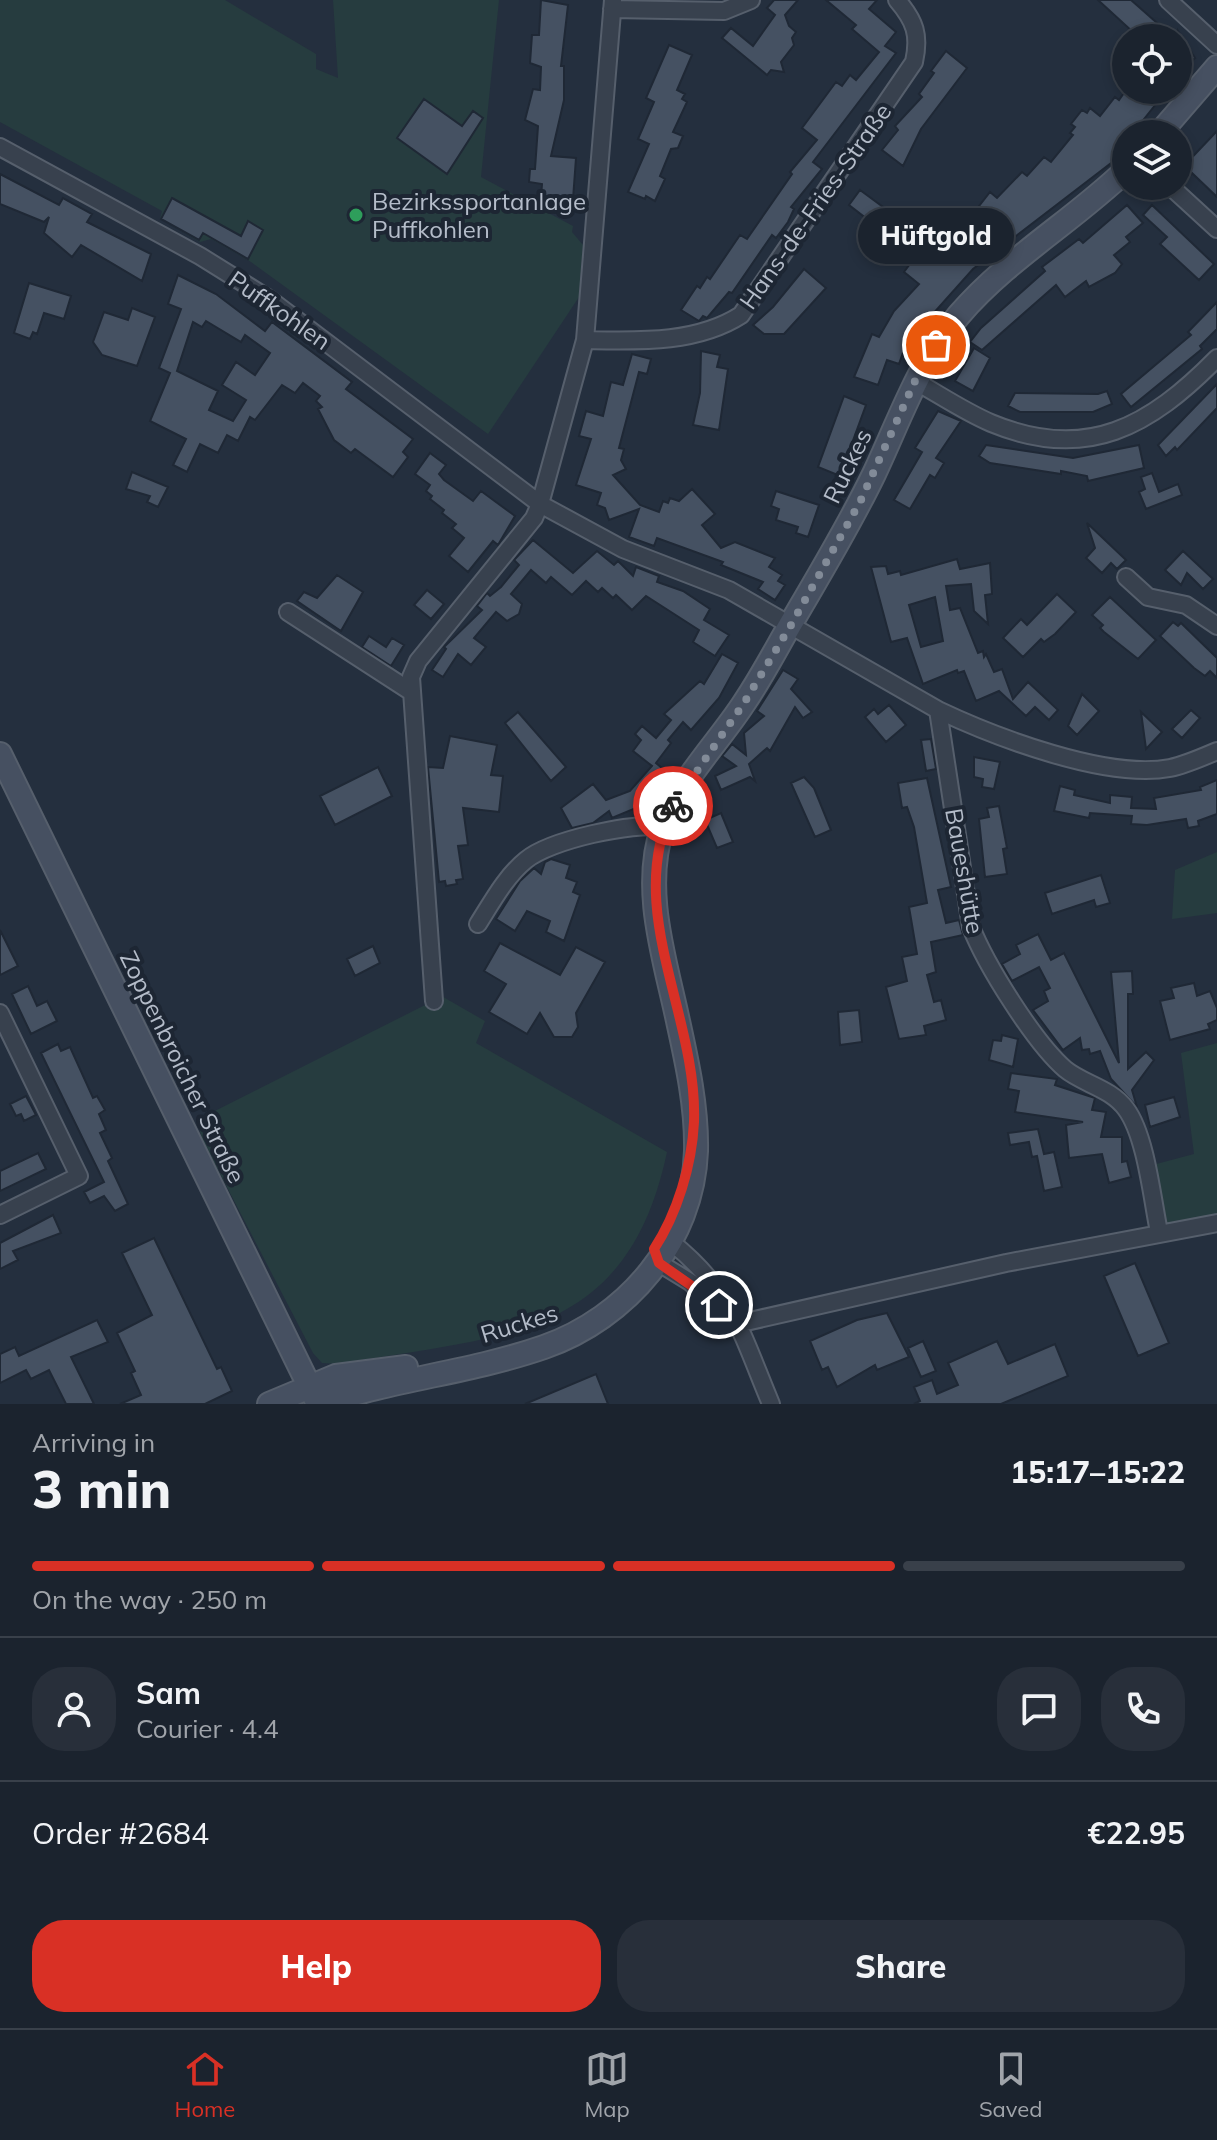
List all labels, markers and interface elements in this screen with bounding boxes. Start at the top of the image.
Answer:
map controls [1112,24,1192,200]
button: locate [1112,24,1192,104]
street label: Hans-de-Fries-Straße [733,97,897,315]
button: layers [1112,120,1192,200]
place label: Bezirkssportanlage Puffkohlen [372,186,586,244]
marker: Bezirkssportanlage Puffkohlen [347,206,365,224]
callout: Hüftgold [858,209,1014,265]
text: Hüftgold [880,219,992,252]
street label: Puffkohlen [223,264,337,356]
pin [902,311,970,379]
icon: bag [914,323,958,367]
street label: Ruckes [816,424,878,508]
courier [633,766,713,846]
icon: bike [651,784,695,828]
street label: Baueshütte [939,806,991,936]
street label: Zoppenbroicher Straße [114,946,252,1188]
pin [685,1271,753,1339]
icon: home [697,1283,741,1327]
street label: Ruckes [477,1297,561,1349]
text: Arriving in [32,1426,155,1459]
text: 15:17–15:22 [1010,1453,1185,1491]
text: 3 min [32,1456,171,1521]
text: On the way · 250 m [32,1583,267,1616]
button: person [32,1667,116,1751]
button: chat [997,1667,1081,1751]
button: phone [1101,1667,1185,1751]
text: Sam [136,1674,201,1712]
text: Courier · 4.4 [136,1712,279,1745]
text: Order #2684 [32,1814,209,1852]
text: €22.95 [1088,1814,1185,1852]
button: Help [32,1920,601,2012]
button: Share [617,1920,1185,2012]
tab: Home [175,2047,235,2123]
tab: Map [584,2047,630,2123]
tab: Saved [979,2047,1042,2123]

